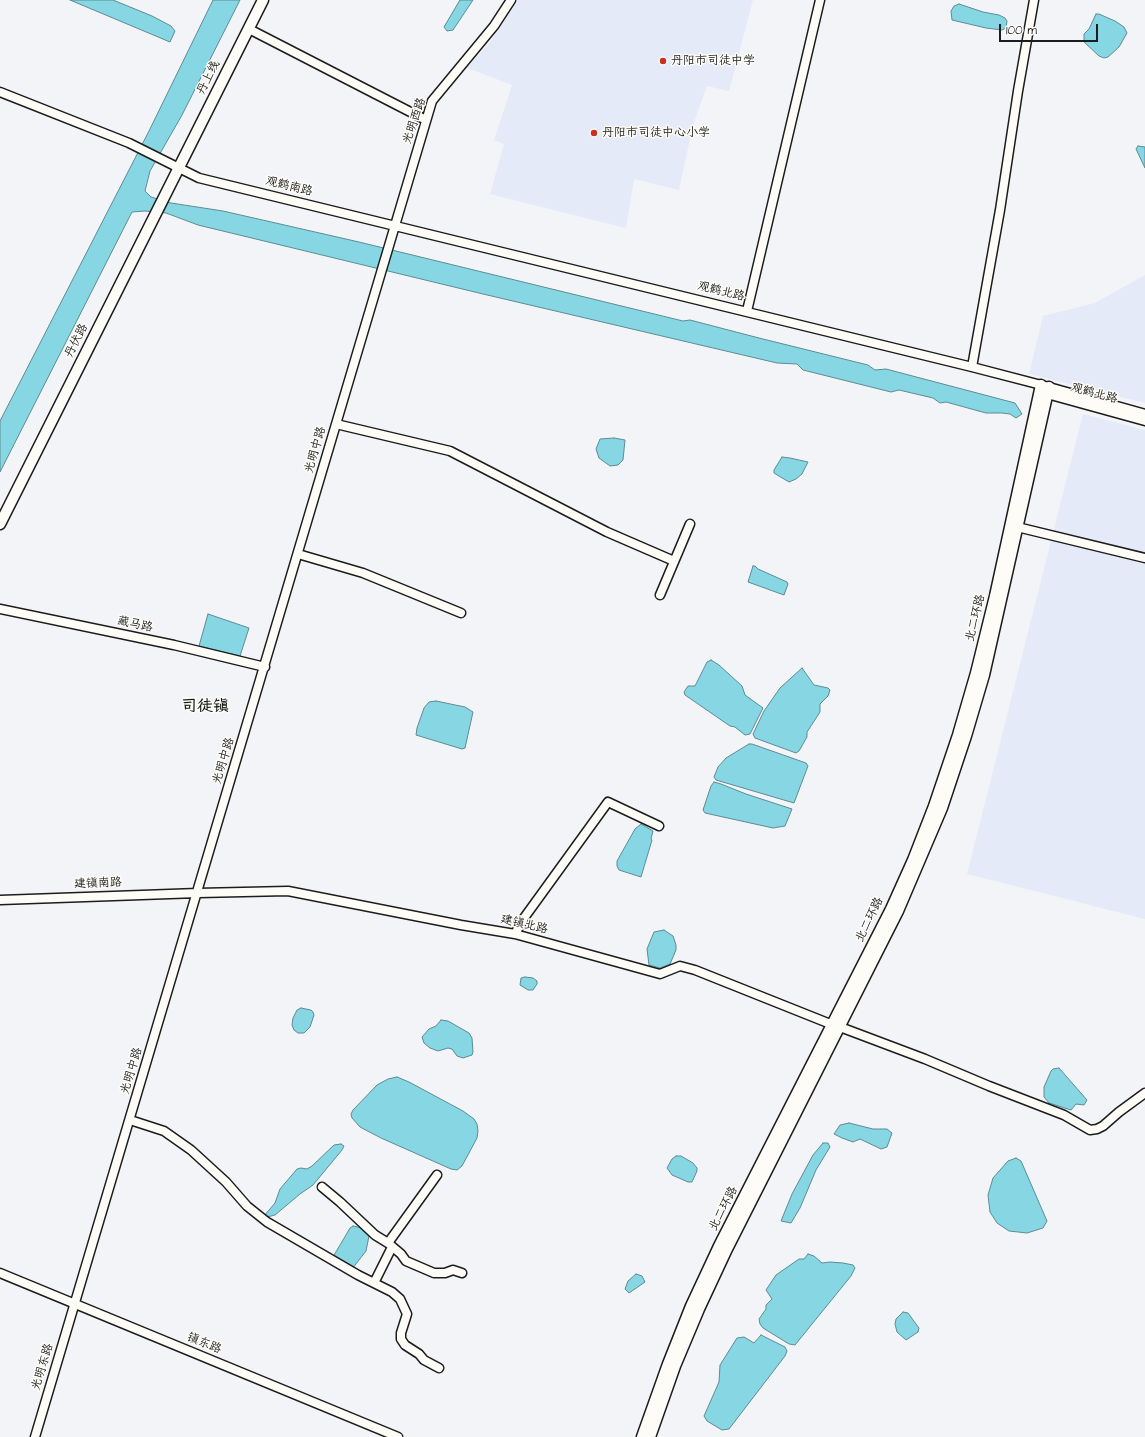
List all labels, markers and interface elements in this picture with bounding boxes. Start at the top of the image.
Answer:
scale bar [1001,16,1100,42]
text: 100 m [1006,22,1037,39]
place label: 丹阳市司徒中学 [671,54,755,68]
marker: 丹阳市司徒中学 [658,56,668,66]
street label: 丹上线 [194,59,224,97]
street label: 光明西路 [400,96,430,146]
place label: 丹阳市司徒中心小学 [602,126,710,140]
marker: 丹阳市司徒中心小学 [589,128,599,138]
street label: 观鹤南路 [264,174,314,200]
street label: 观鹤北路 [696,279,746,305]
street label: 丹伏路 [62,322,92,360]
street label: 观鹤北路 [1069,381,1119,407]
street label: 光明中路 [302,425,330,475]
street label: 北二环路 [963,593,989,643]
street label: 藏马路 [116,614,154,636]
district label: 司徒镇 [181,698,229,718]
street label: 光明中路 [210,736,238,786]
street label: 建镇南路 [74,876,122,892]
street label: 北二环路 [853,895,887,945]
street label: 建镇北路 [499,913,549,937]
street label: 光明中路 [118,1046,146,1096]
street label: 北二环路 [707,1184,741,1234]
street label: 镇东路 [185,1331,223,1357]
street label: 光明东路 [29,1342,57,1392]

